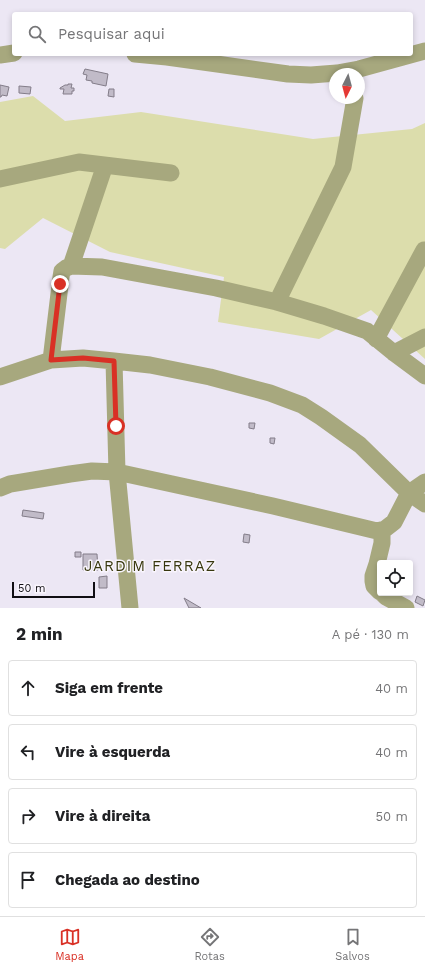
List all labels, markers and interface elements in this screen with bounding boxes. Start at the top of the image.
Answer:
search box [12,12,413,56]
icon: search [26,23,48,45]
text: Pesquisar aqui [58,25,165,43]
north arrow [329,68,365,104]
route end [51,275,69,293]
route start [107,417,125,435]
district label: JARDIM FERRAZ [84,557,216,575]
map controls [377,560,413,596]
button: locate [377,560,413,596]
scale bar [12,580,95,599]
text: 50 m [18,582,45,595]
text: 2 min [16,624,62,644]
text: A pé · 130 m [332,627,409,642]
icon: ahead [17,677,39,699]
text: Siga em frente [55,679,163,697]
text: 40 m [375,681,408,696]
icon: left [17,741,39,763]
text: Vire à esquerda [55,743,170,761]
text: 40 m [375,745,408,760]
icon: right [17,805,39,827]
text: Vire à direita [55,807,150,825]
text: 50 m [376,809,408,824]
icon: arrive [17,869,39,891]
text: Chegada ao destino [55,871,200,889]
tab: Mapa [55,926,84,963]
tab: Rotas [194,926,225,963]
tab: Salvos [335,926,370,963]

